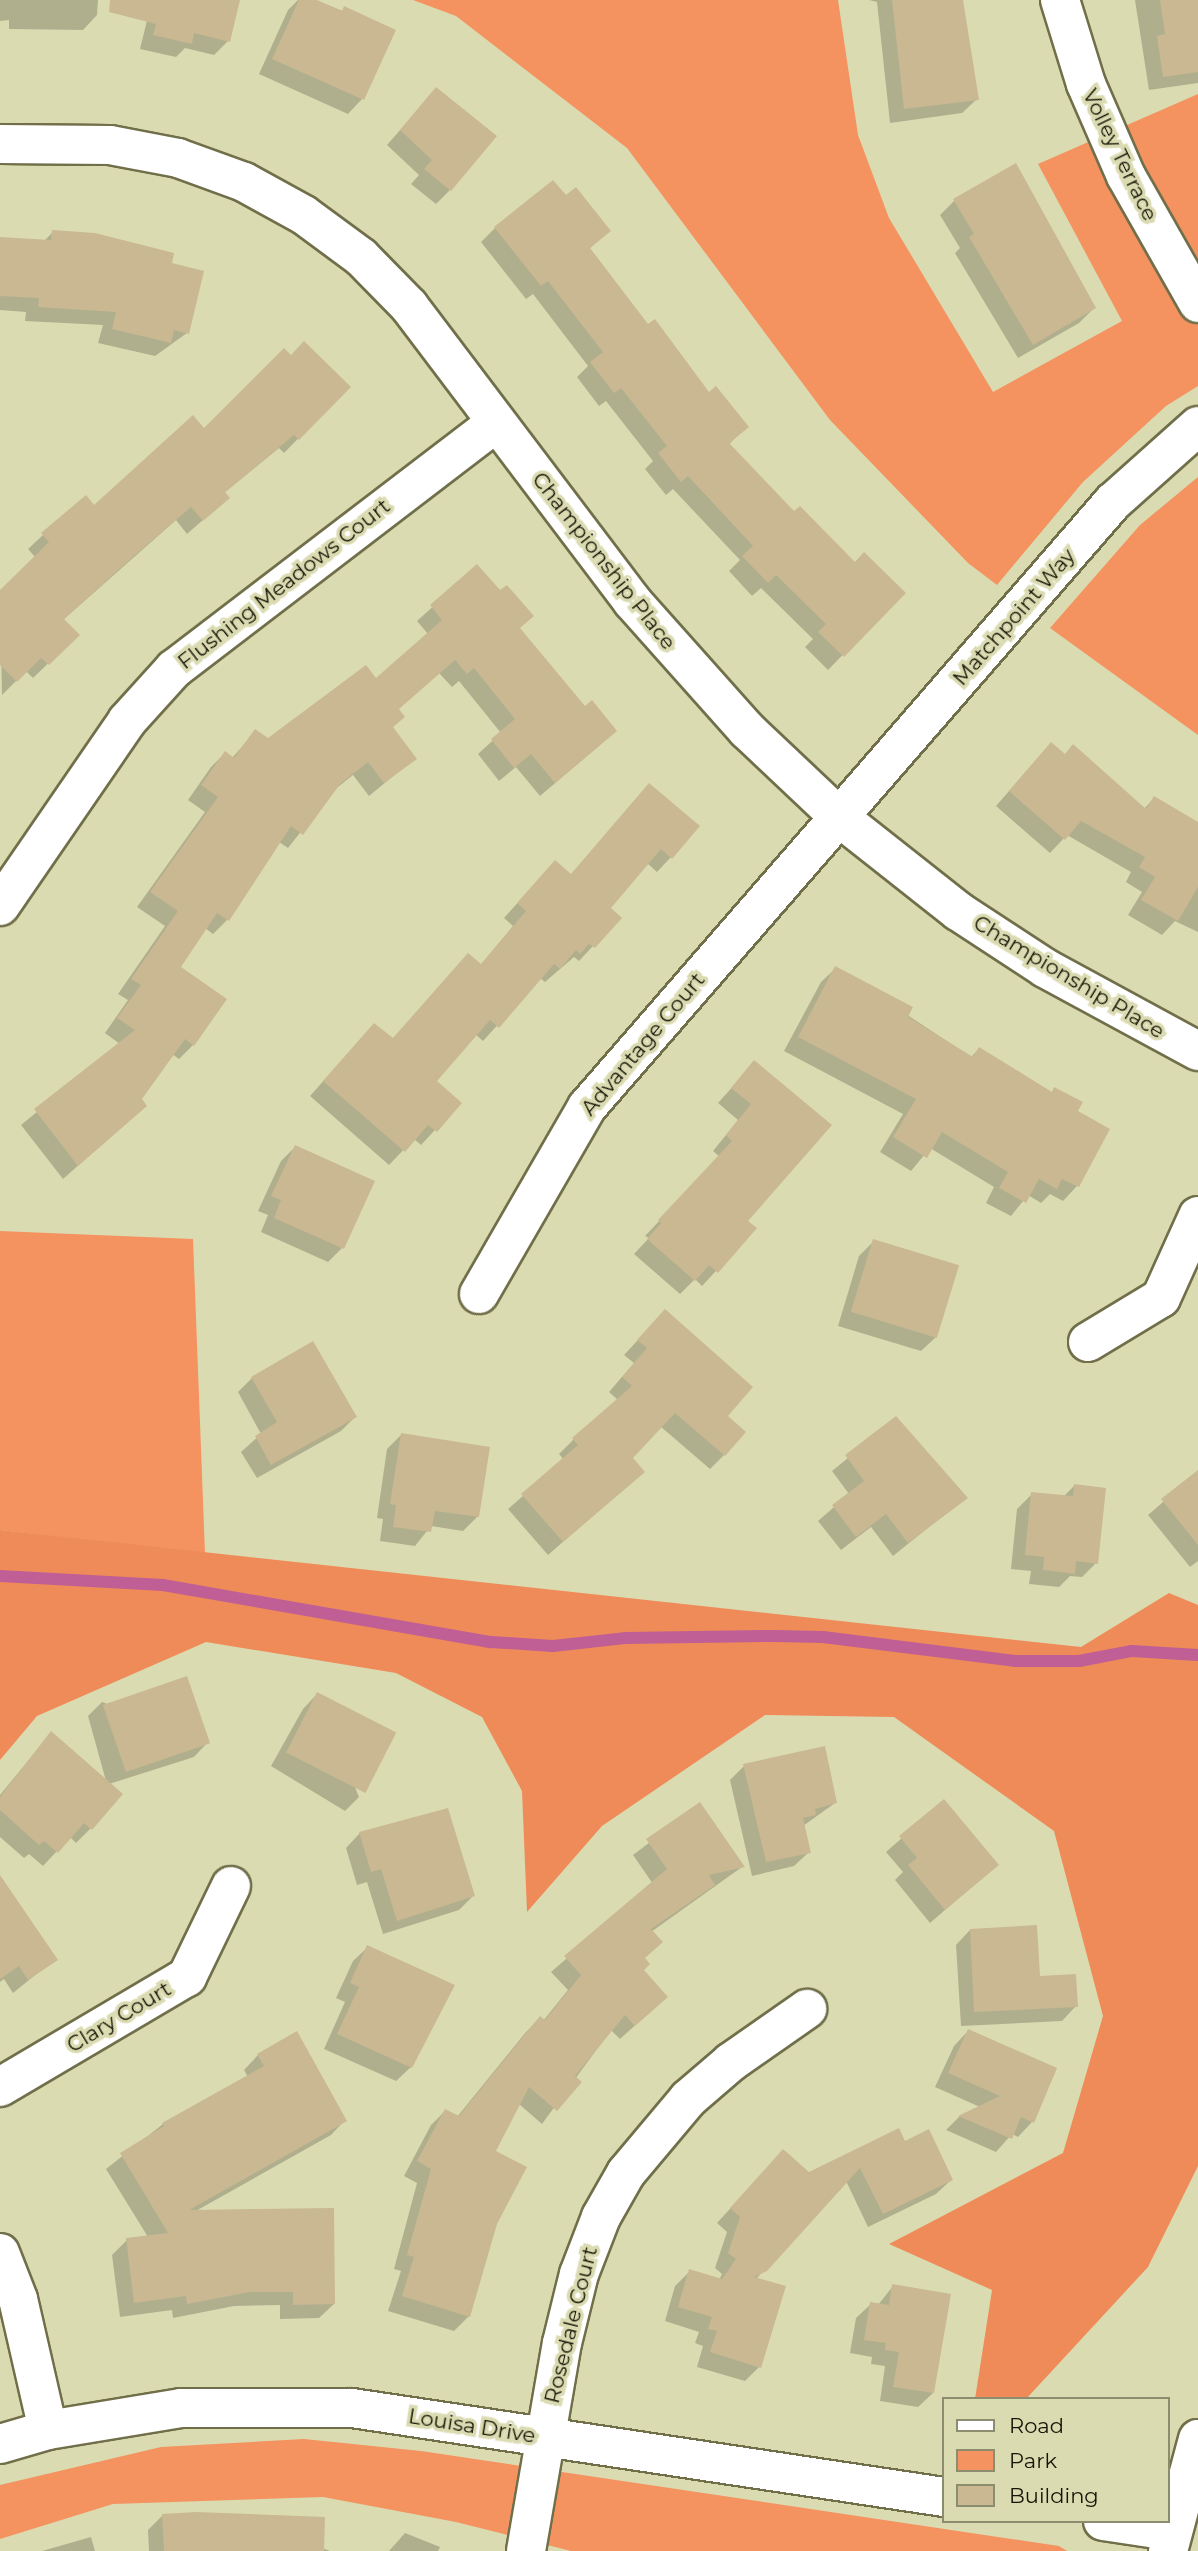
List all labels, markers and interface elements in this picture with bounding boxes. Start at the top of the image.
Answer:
street label: Volley Terrace [1077,85,1163,225]
street label: Championship Place [527,467,681,655]
street label: Flushing Meadows Court [173,493,395,675]
street label: Matchpoint Way [948,543,1080,691]
street label: Championship Place [969,910,1169,1044]
street label: Advantage Court [576,967,710,1121]
street label: Clary Court [62,1976,176,2058]
street label: Rosedale Court [539,2244,603,2406]
legend [942,2397,1170,2523]
street label: Louisa Drive [407,2404,537,2448]
text: Road [1009,2413,1064,2438]
text: Park [1009,2448,1057,2473]
text: Building [1009,2483,1099,2508]

